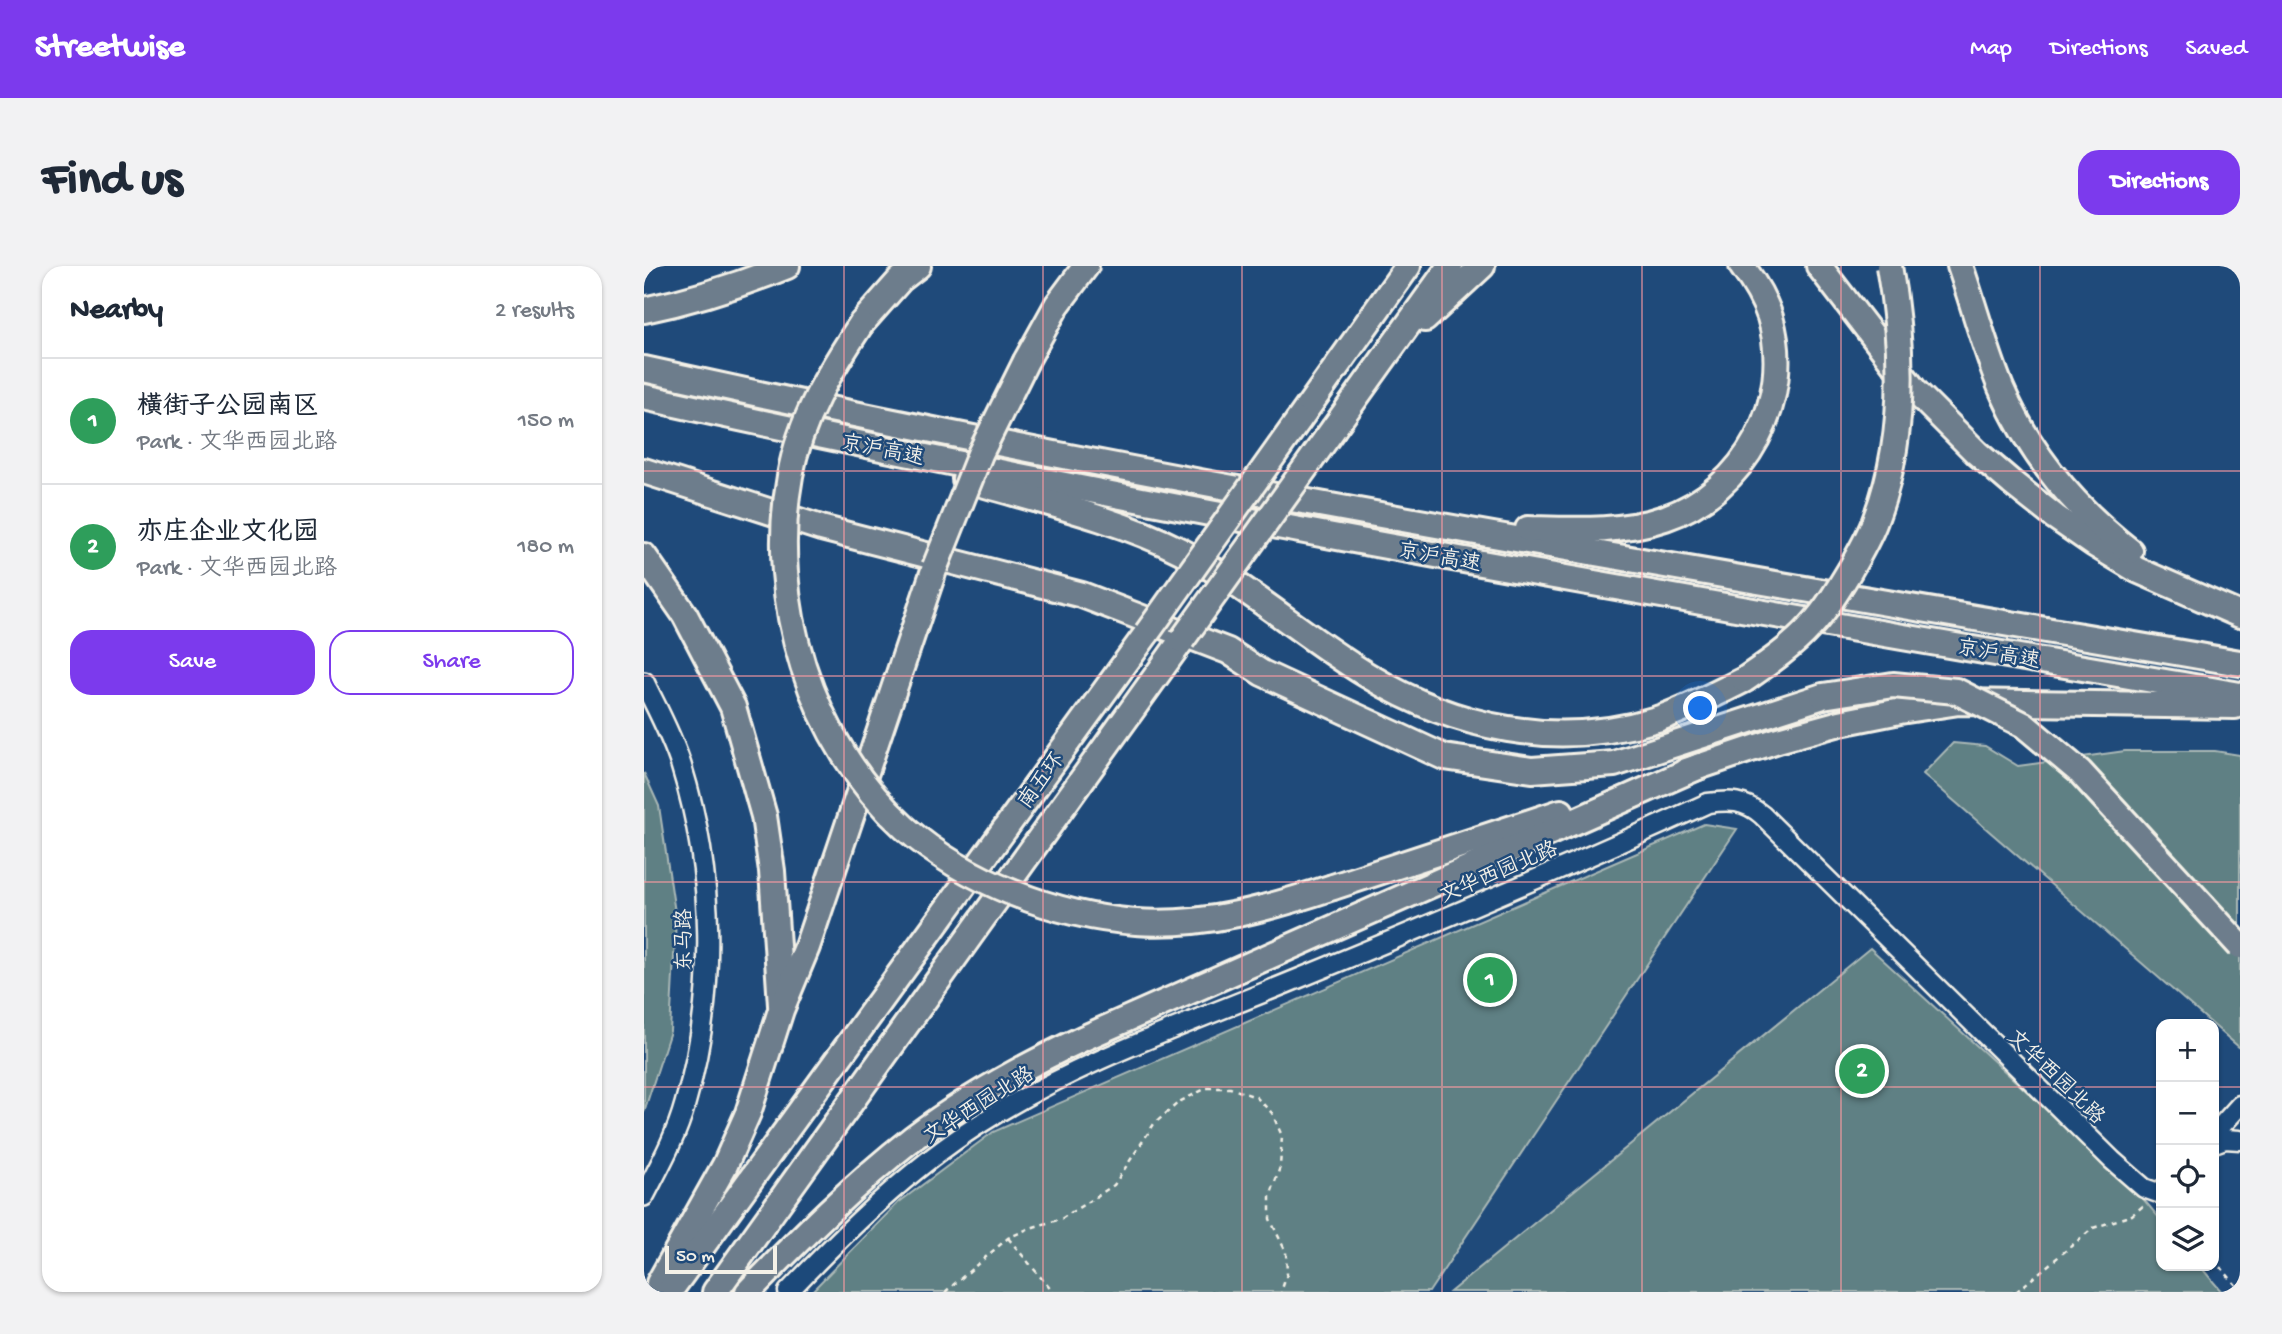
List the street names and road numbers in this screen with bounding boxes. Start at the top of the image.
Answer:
street label: 京沪高速 [839,430,926,473]
street label: 京沪高速 [1396,538,1483,579]
street label: 京沪高速 [1955,635,2042,676]
street label: 南五环 [1013,748,1071,815]
street label: 文华西园北路 [1436,836,1562,910]
street label: 东马路 [672,909,699,972]
street label: 文华西园北路 [2001,1024,2110,1131]
street label: 文华西园北路 [919,1061,1040,1151]

